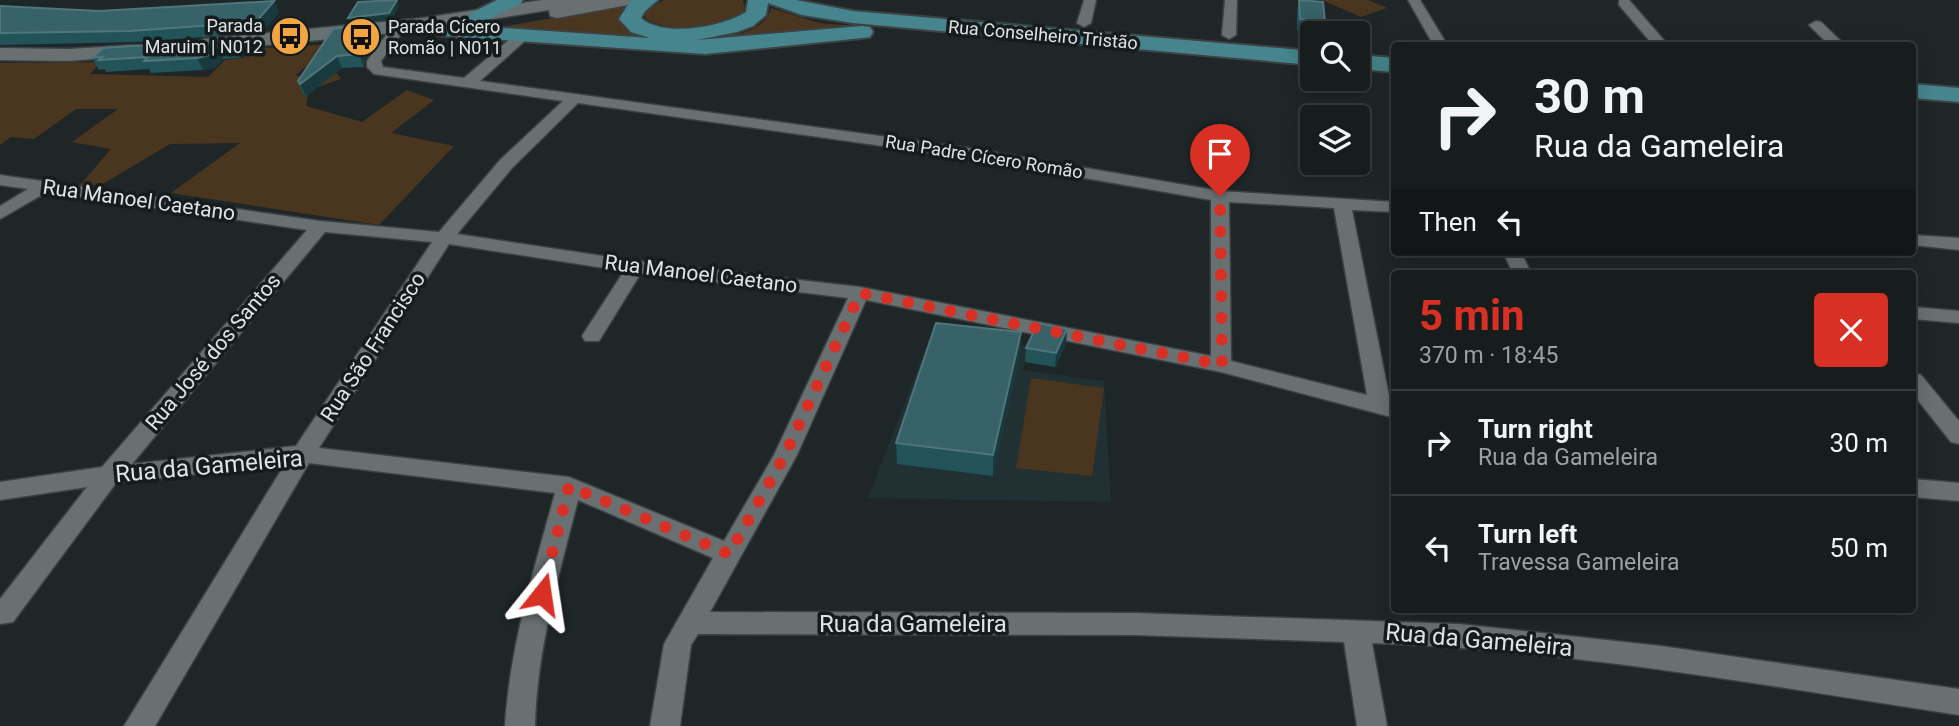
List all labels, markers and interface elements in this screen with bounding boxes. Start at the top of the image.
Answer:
place label: Parada Maruim | N012 [145,15,263,57]
bus stop icon: Parada Maruim | N012 [269,15,311,57]
bus stop icon: Parada Cícero Romão | N011 [340,16,382,58]
place label: Parada Cícero Romão | N011 [388,16,502,58]
street label: Rua Conselheiro Tristão [947,16,1139,53]
map controls [1300,21,1370,175]
button: search [1300,21,1370,91]
text: 30 m [1534,68,1645,125]
icon: right [1419,70,1510,161]
button: layers [1300,105,1370,175]
pin [1190,124,1250,196]
text: Rua da Gameleira [1534,127,1784,165]
street label: Rua Padre Cícero Romão [884,131,1084,182]
icon: arrive [1201,135,1239,173]
street label: Rua Manoel Caetano [41,175,237,225]
icon: left [1491,203,1529,241]
text: Then [1419,207,1477,237]
street label: Rua Manoel Caetano [603,250,799,298]
street label: Rua São Francisco [316,268,430,426]
street label: Rua José dos Santos [141,269,285,435]
text: 5 min [1419,291,1525,340]
button: close [1814,293,1888,367]
text: 370 m · 18:45 [1419,342,1558,369]
text: Turn right [1478,414,1593,444]
icon: right [1419,424,1457,462]
text: 30 m [1830,428,1888,458]
street label: Rua da Gameleira [114,444,304,488]
text: Rua da Gameleira [1478,444,1658,471]
text: Turn left [1478,519,1577,549]
icon: left [1419,529,1457,567]
text: 50 m [1830,533,1888,563]
text: Travessa Gameleira [1478,549,1680,576]
position arrow [505,557,579,631]
street label: Rua da Gameleira [819,610,1007,638]
street label: Rua da Gameleira [1384,618,1574,662]

